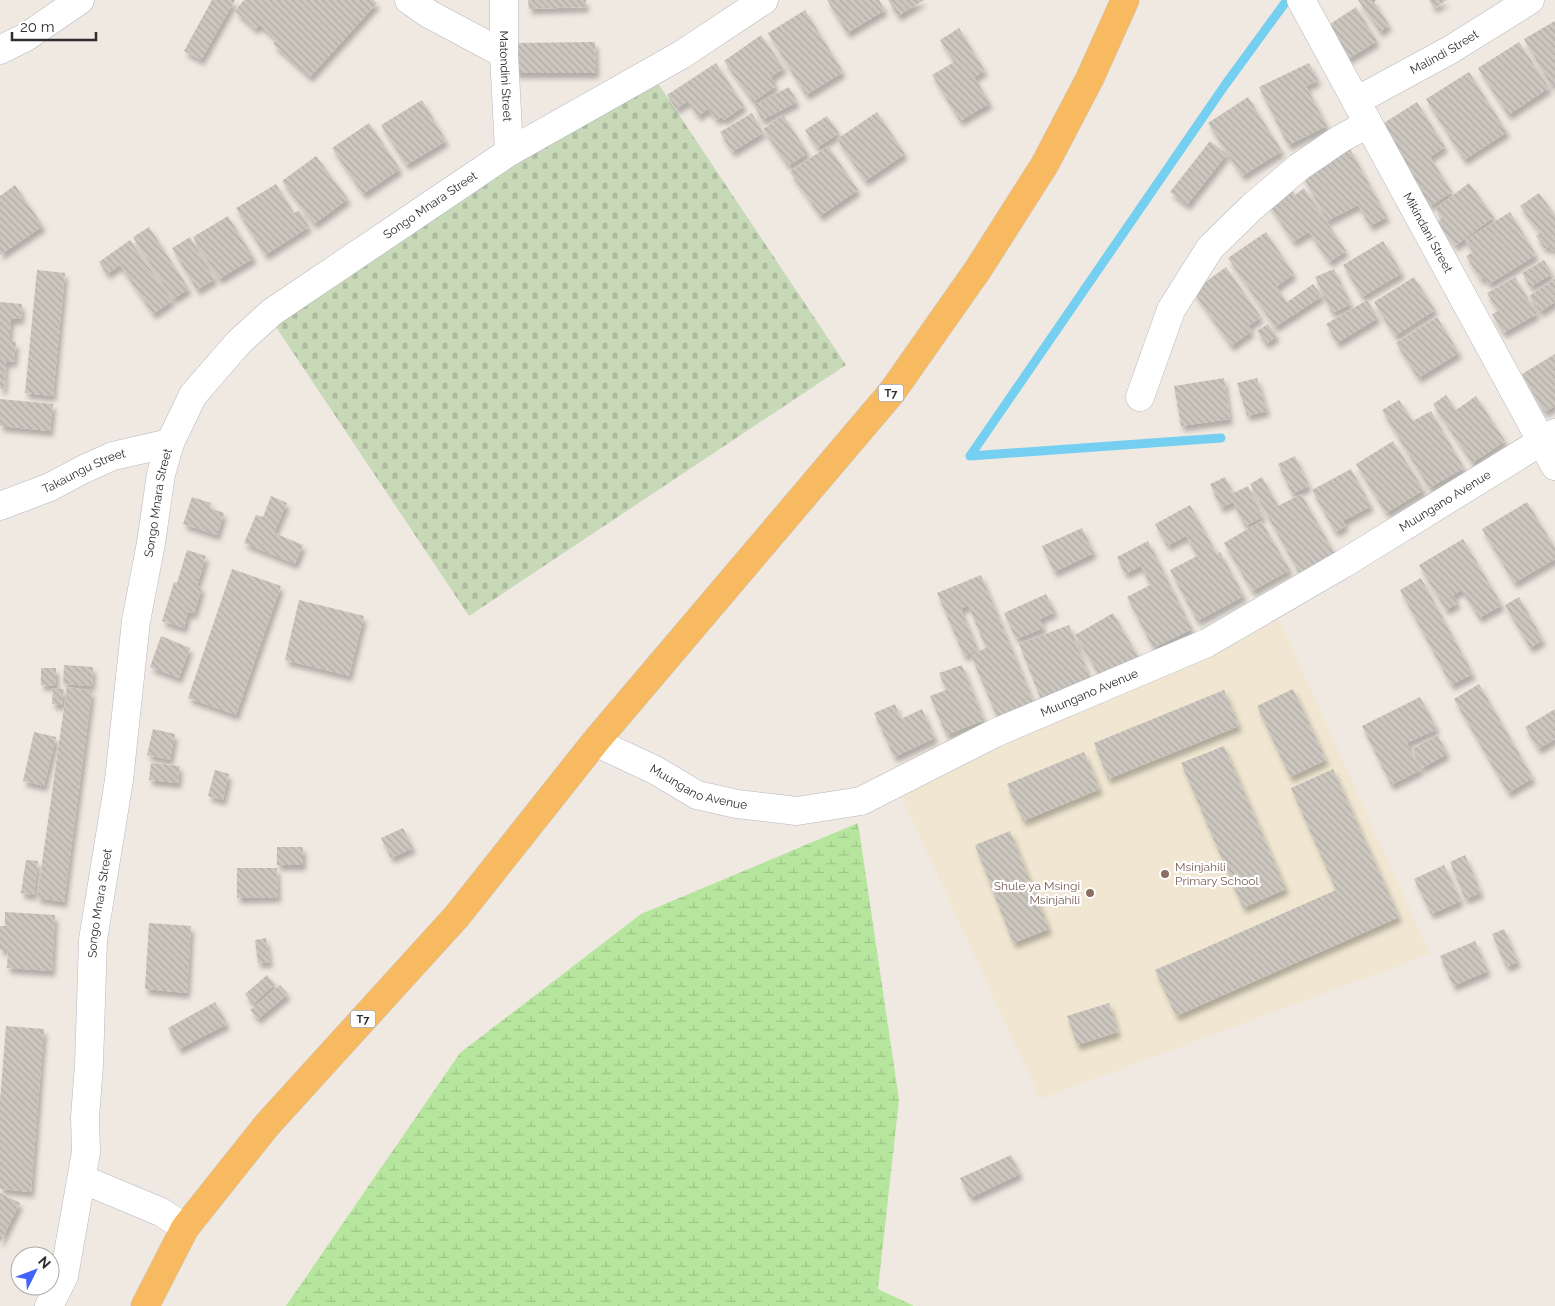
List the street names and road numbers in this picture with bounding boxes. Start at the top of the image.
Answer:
street label: Malindi Street [1408,27,1481,77]
street label: Matondini Street [497,30,514,122]
street label: Songo Mnara Street [381,169,480,242]
street label: Mikindani Street [1400,190,1455,275]
road number: T7 [878,384,904,402]
street label: Takaungu Street [40,446,127,496]
street label: Songo Mnara Street [141,447,175,558]
street label: Muungano Avenue [1397,467,1493,534]
street label: Muungano Avenue [1038,666,1140,720]
street label: Muungano Avenue [647,762,748,812]
street label: Songo Mnara Street [85,848,115,958]
road number: T7 [350,1011,376,1028]

